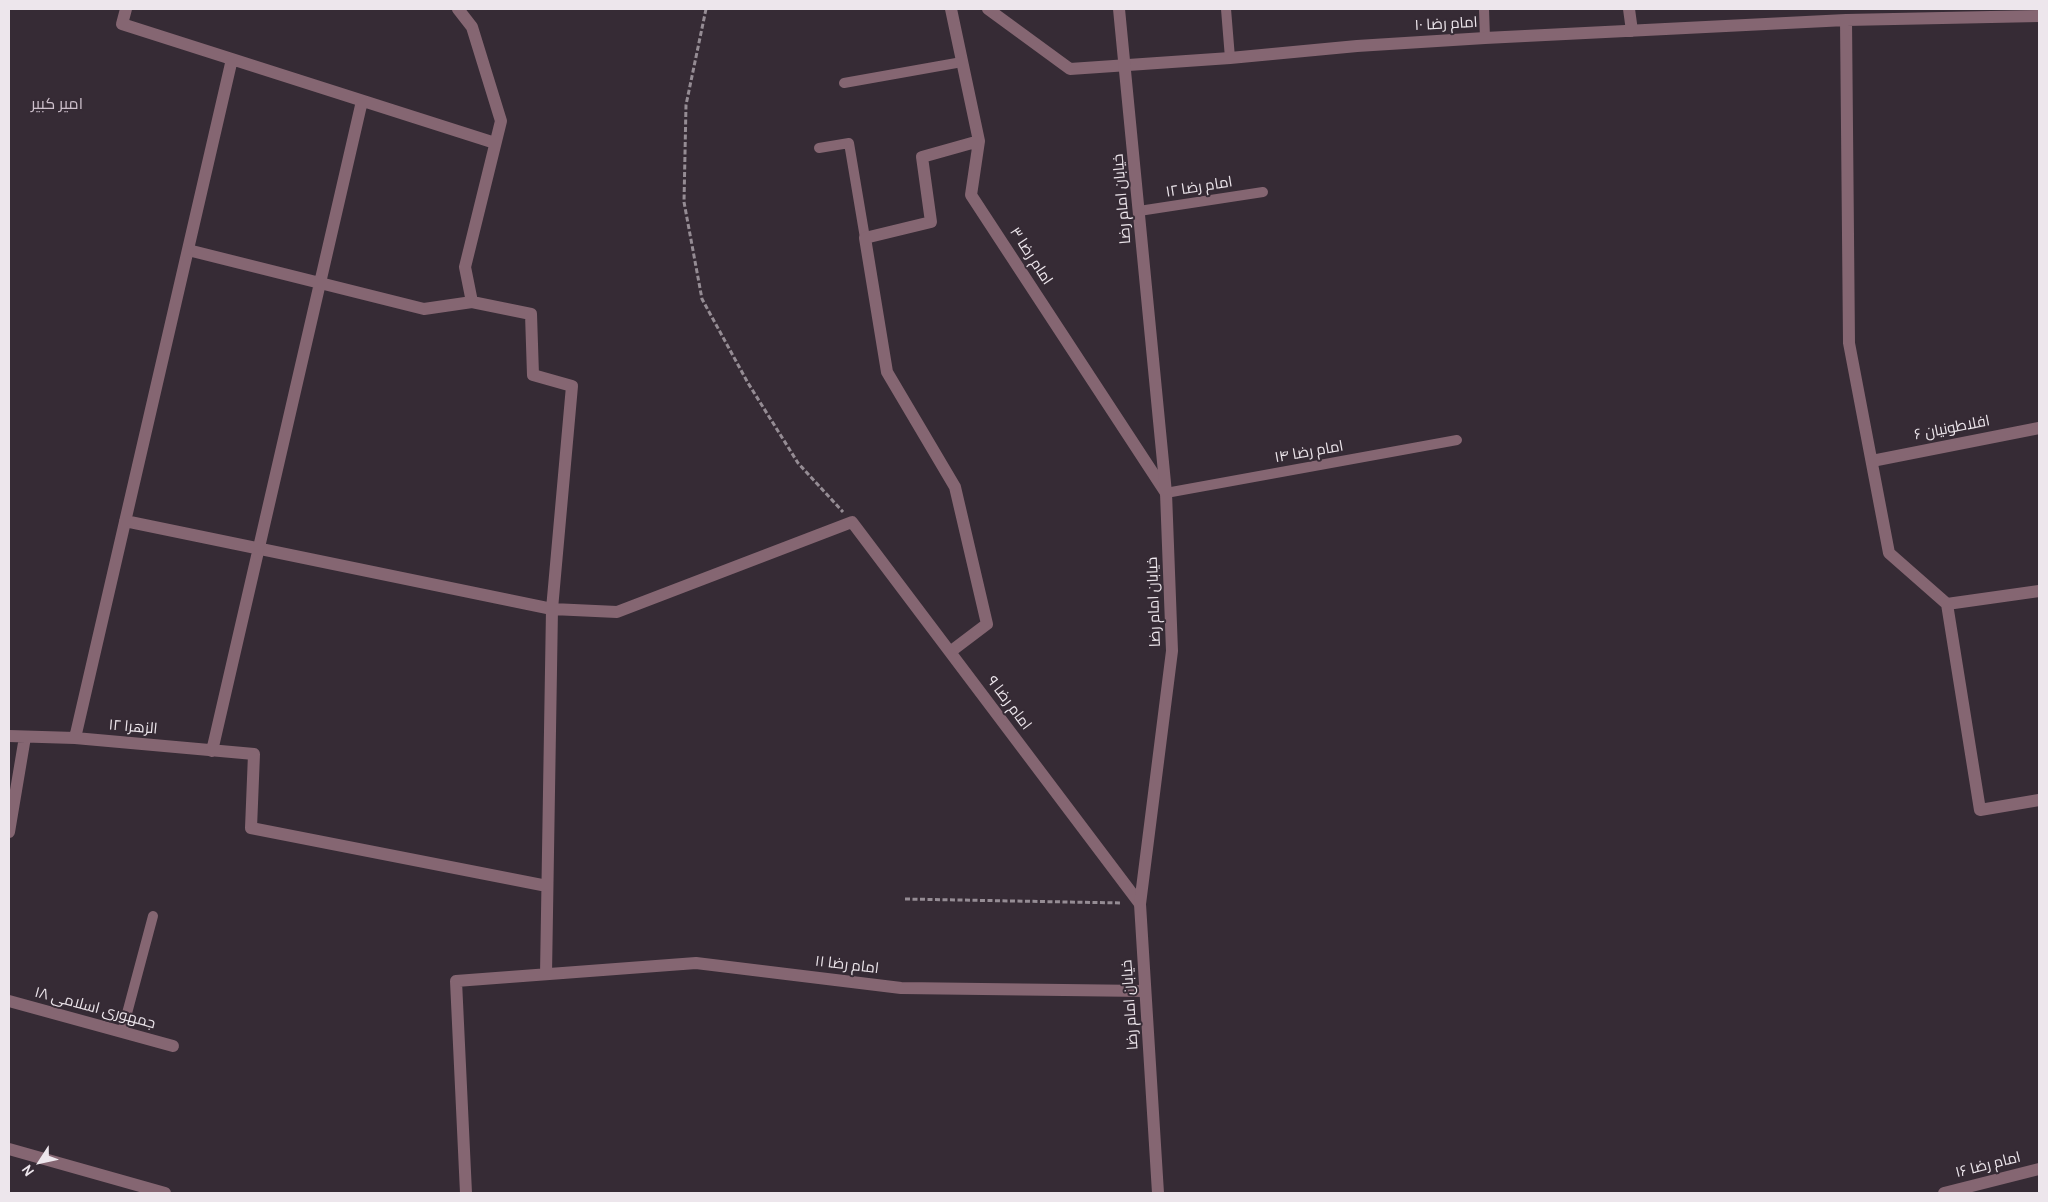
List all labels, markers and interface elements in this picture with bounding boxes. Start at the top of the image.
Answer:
street label: امام رضا ۱۰ [1414,13,1478,35]
district label: امیر کبیر [31,94,83,114]
street label: خیابان امام رضا [1109,153,1135,245]
street label: امام رضا ۱۲ [1164,173,1234,201]
street label: امام رضا ۳ [1006,224,1056,288]
street label: افلاطونیان ۶ [1913,412,1991,444]
street label: امام رضا ۱۴ [1273,437,1345,467]
street label: خیابان امام رضا [1143,556,1165,648]
street label: امام رضا ۹ [983,673,1035,733]
street label: الزهرا ۱۲ [108,716,158,738]
street label: امام رضا ۱۱ [814,952,880,978]
street label: خیابان امام رضا [1118,959,1142,1051]
street label: جمهوری اسلامی ۱۸ [33,983,157,1033]
north arrow [15,1137,65,1187]
street label: امام رضا ۱۶ [1953,1148,2023,1182]
text: N [17,1161,38,1180]

